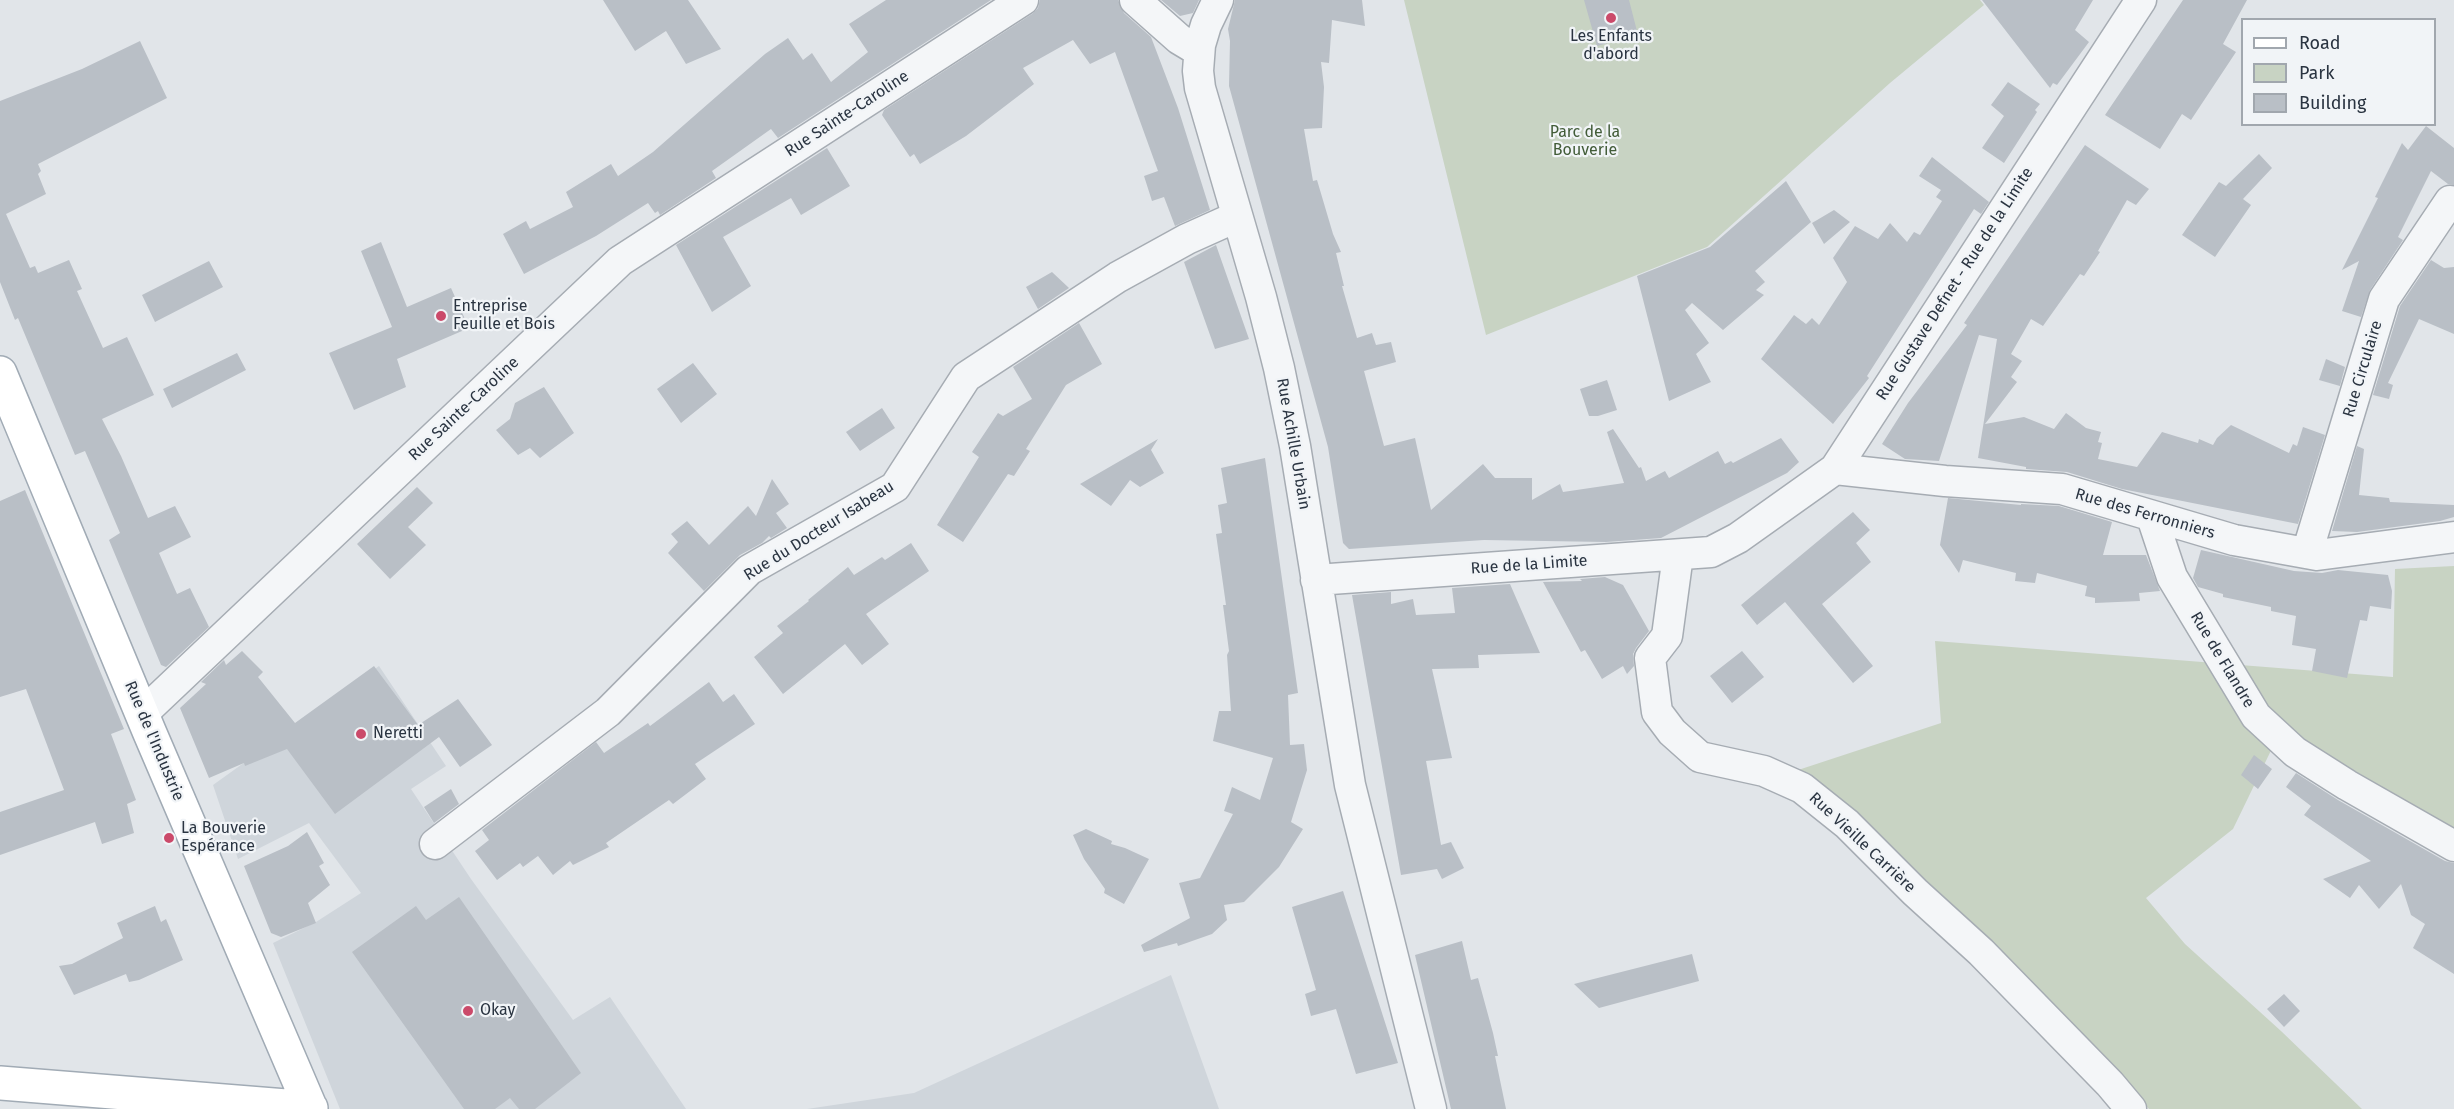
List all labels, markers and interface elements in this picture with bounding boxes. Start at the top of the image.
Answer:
marker: Les Enfants d'abord [1604,11,1618,25]
legend [2241,18,2436,126]
place label: Les Enfants d'abord [1570,27,1652,65]
text: Road [2299,32,2341,54]
text: Park [2299,62,2334,84]
street label: Rue Sainte-Caroline [781,67,913,161]
text: Building [2299,92,2366,114]
park label: Parc de la Bouverie [1550,123,1620,161]
street label: Rue Gustave Defnet - Rue de la Limite [1872,164,2038,404]
place label: Entreprise Feuille et Bois [453,297,555,335]
marker: Entreprise Feuille et Bois [434,309,448,323]
street label: Rue Circulaire [2339,318,2387,420]
street label: Rue Sainte-Caroline [405,353,523,465]
street label: Rue Achille Urbain [1272,377,1314,511]
street label: Rue du Docteur Isabeau [740,477,898,585]
street label: Rue des Ferronniers [2073,485,2217,543]
street label: Rue de la Limite [1470,551,1588,579]
street label: Rue de Flandre [2186,608,2258,712]
street label: Rue de l'Industrie [120,678,188,804]
place label: Neretti [373,724,423,744]
marker: Neretti [354,727,368,741]
street label: Rue Vieille Carrière [1805,789,1919,897]
place label: La Bouverie Espérance [181,819,266,857]
marker: La Bouverie Espérance [162,831,176,845]
place label: Okay [480,1001,515,1021]
marker: Okay [461,1004,475,1018]

